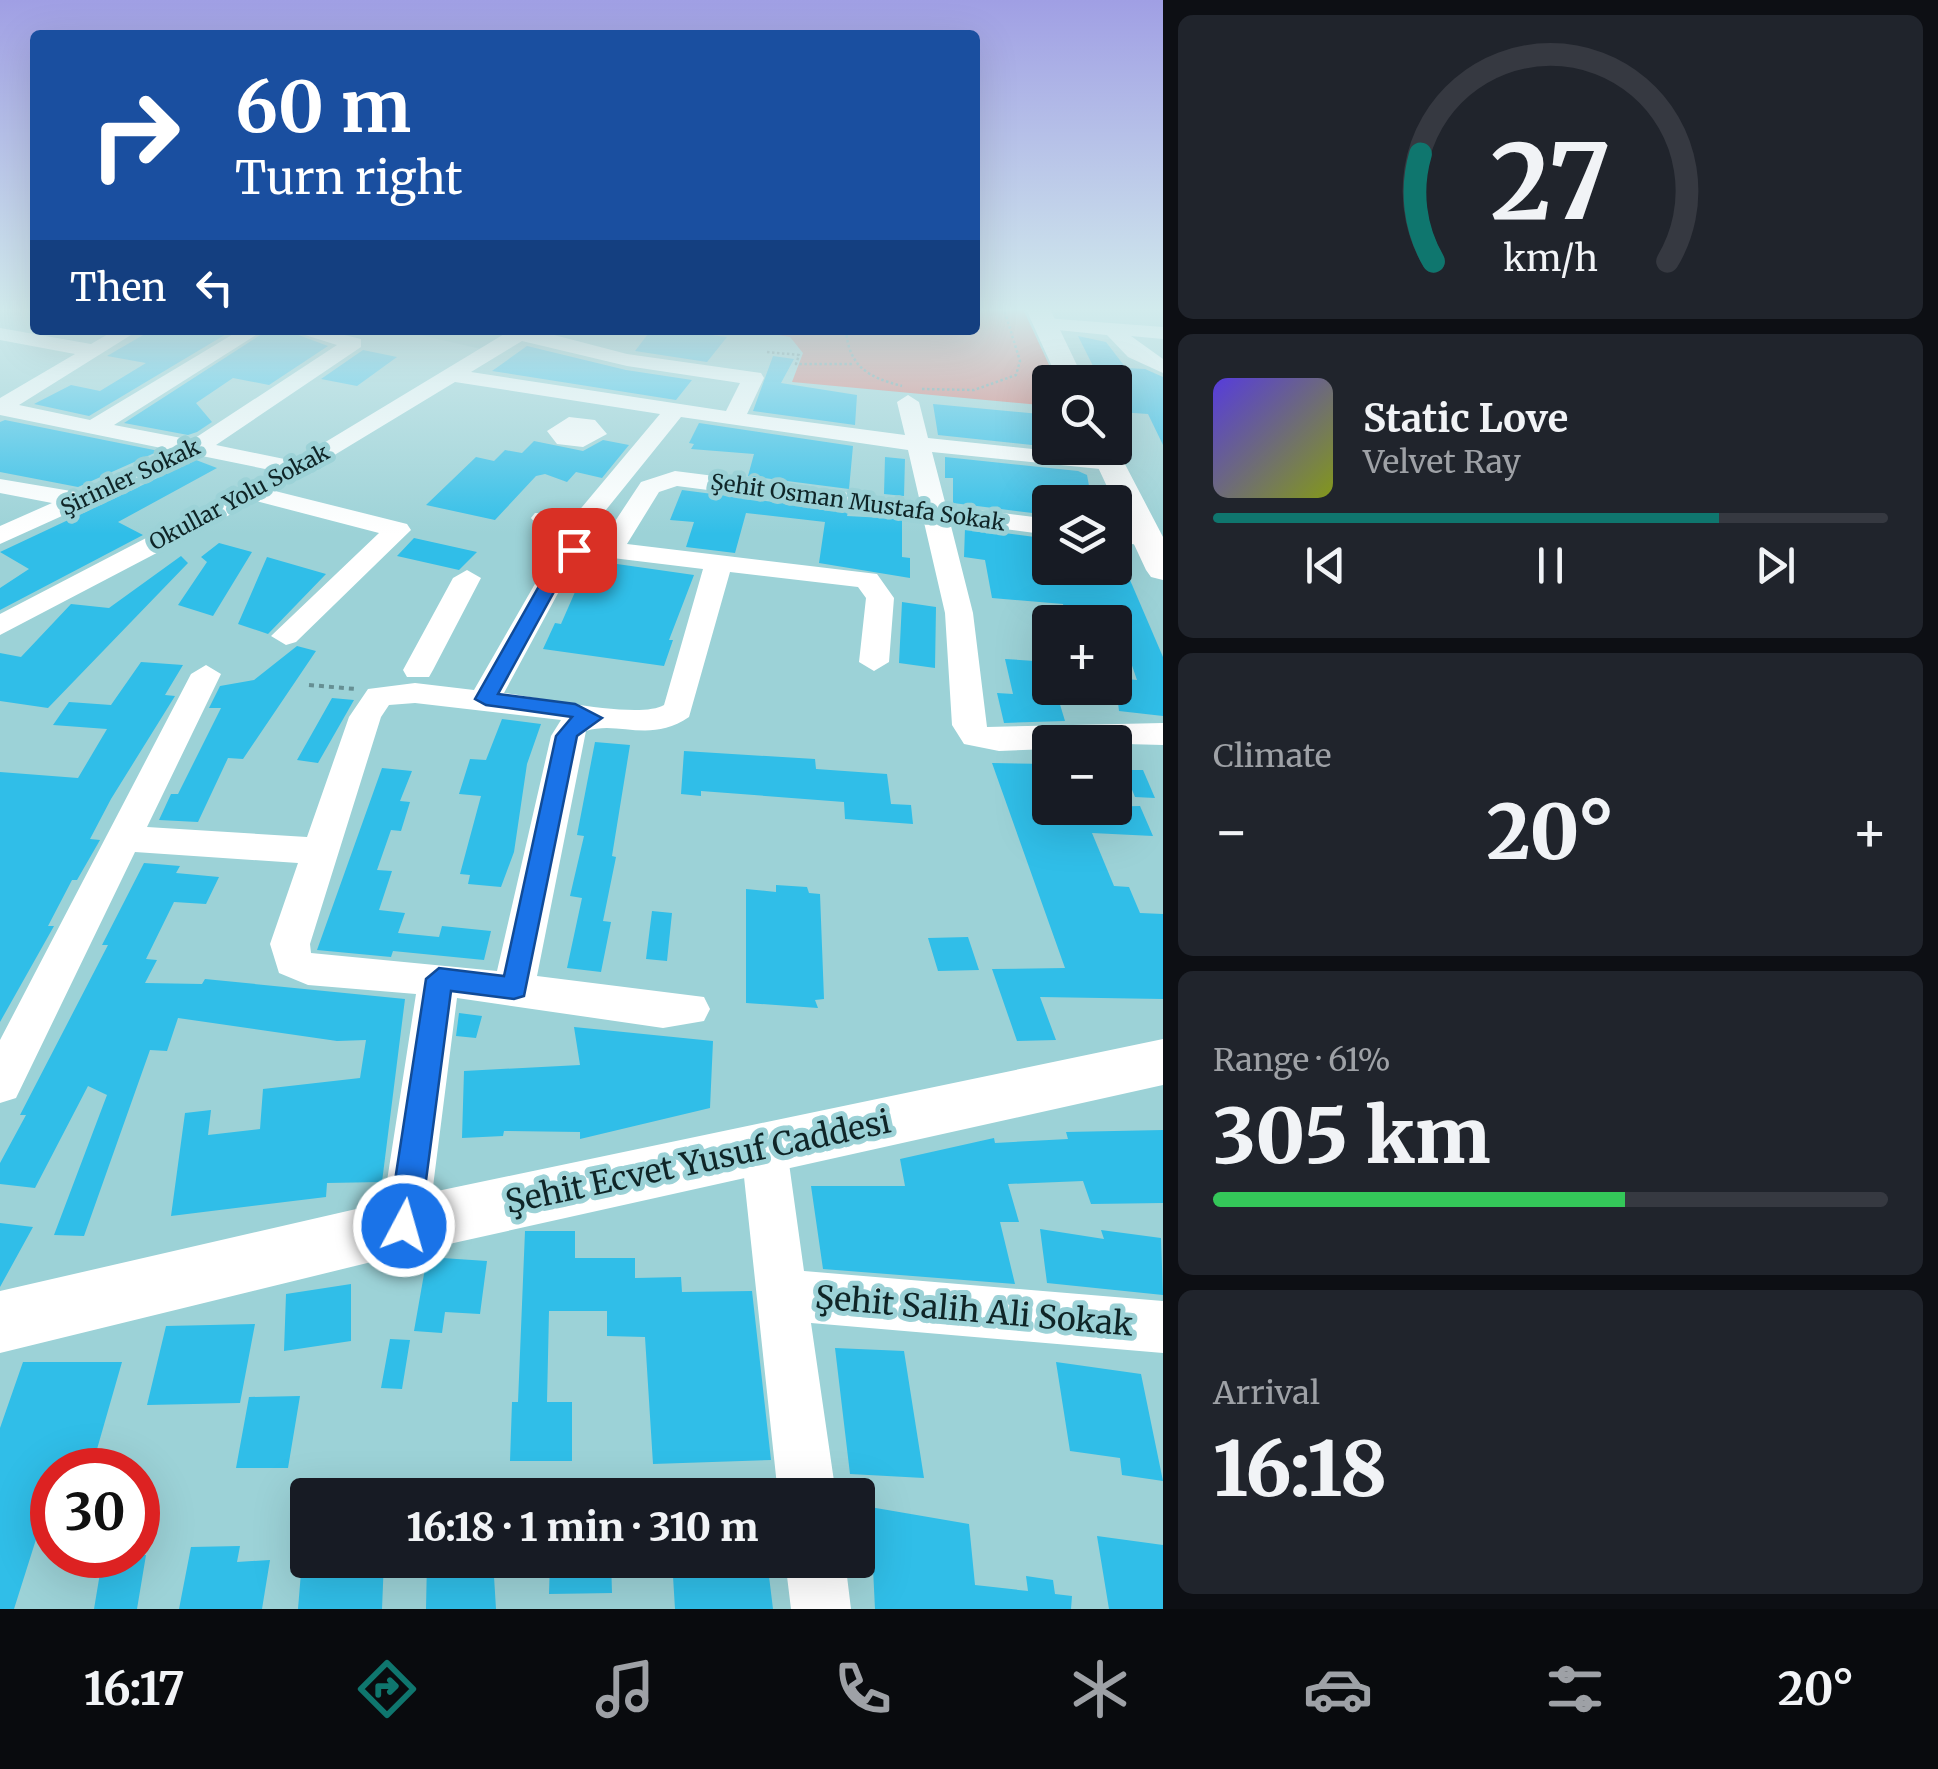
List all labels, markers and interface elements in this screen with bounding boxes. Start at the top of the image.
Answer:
text: 60 m [235,63,411,151]
icon: right [70,70,200,200]
text: 27 [1490,117,1611,247]
text: Turn right [235,150,463,206]
text: km/h [1503,236,1598,281]
icon: left [187,260,242,315]
text: Then [70,264,167,311]
map controls [1032,365,1132,825]
button: search [1032,365,1132,465]
text: Static Love [1363,395,1568,442]
street label: Şirinler Sokak [56,432,204,521]
street label: Okullar Yolu Sokak [144,438,334,556]
text: Velvet Ray [1363,442,1521,482]
street label: Şehit Osman Mustafa Sokak [709,467,1007,537]
button: layers [1032,485,1132,585]
pin [532,508,617,593]
icon: arrive [547,523,602,578]
icon: previous [1298,538,1353,593]
icon: pause [1523,538,1578,593]
icon: next [1748,538,1803,593]
button: + [1032,605,1132,705]
button: − [1032,725,1132,825]
text: Climate [1213,736,1331,776]
text: 20° [1486,785,1615,879]
text: − [1213,797,1250,866]
text: + [1851,797,1888,866]
text: Range · 61% [1213,1040,1391,1080]
text: 305 km [1213,1089,1490,1183]
street label: Şehit Ecvet Yusuf Caddesi [502,1102,894,1222]
position arrow [352,1174,456,1278]
street label: Şehit Salih Ali Sokak [813,1277,1135,1345]
text: Arrival [1213,1373,1320,1413]
text: 16:18 [1213,1422,1387,1516]
speed limit sign: 30 [30,1448,160,1578]
text: 16:18 · 1 min · 310 m [407,1504,758,1551]
icon: directions [352,1654,422,1724]
icon: music [590,1654,660,1724]
icon: phone [828,1654,898,1724]
icon: climate [1065,1654,1135,1724]
icon: car [1303,1654,1373,1724]
icon: filters [1540,1654,1610,1724]
text: 16:17 [84,1661,185,1717]
text: 20° [1778,1661,1854,1717]

